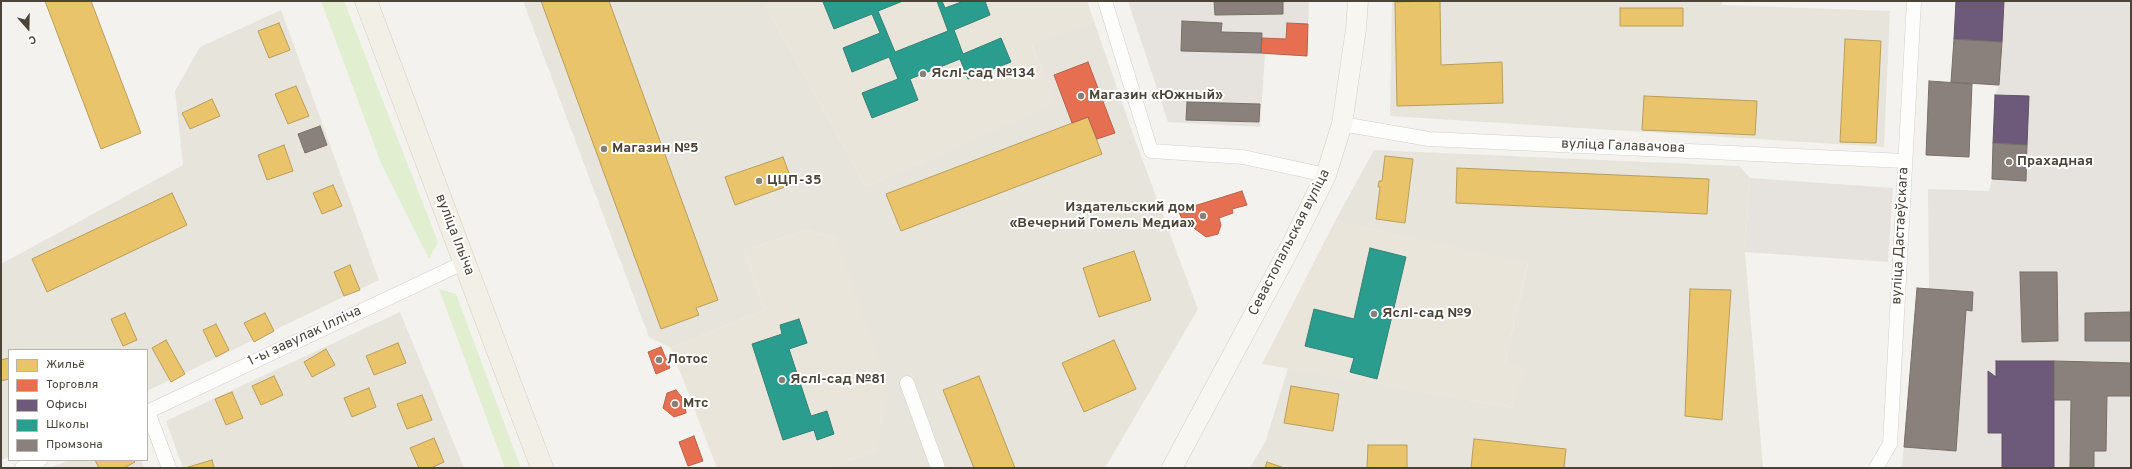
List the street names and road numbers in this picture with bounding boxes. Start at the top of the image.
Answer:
street label: вуліца Галавачова [1561,136,1685,158]
street label: Севастопальская вуліца [1246,167,1334,319]
street label: вуліца Дастаеўскага [1889,167,1913,305]
street label: вуліца Ільіча [431,192,477,278]
street label: 1-ы завулак Ілліча [246,303,364,371]

